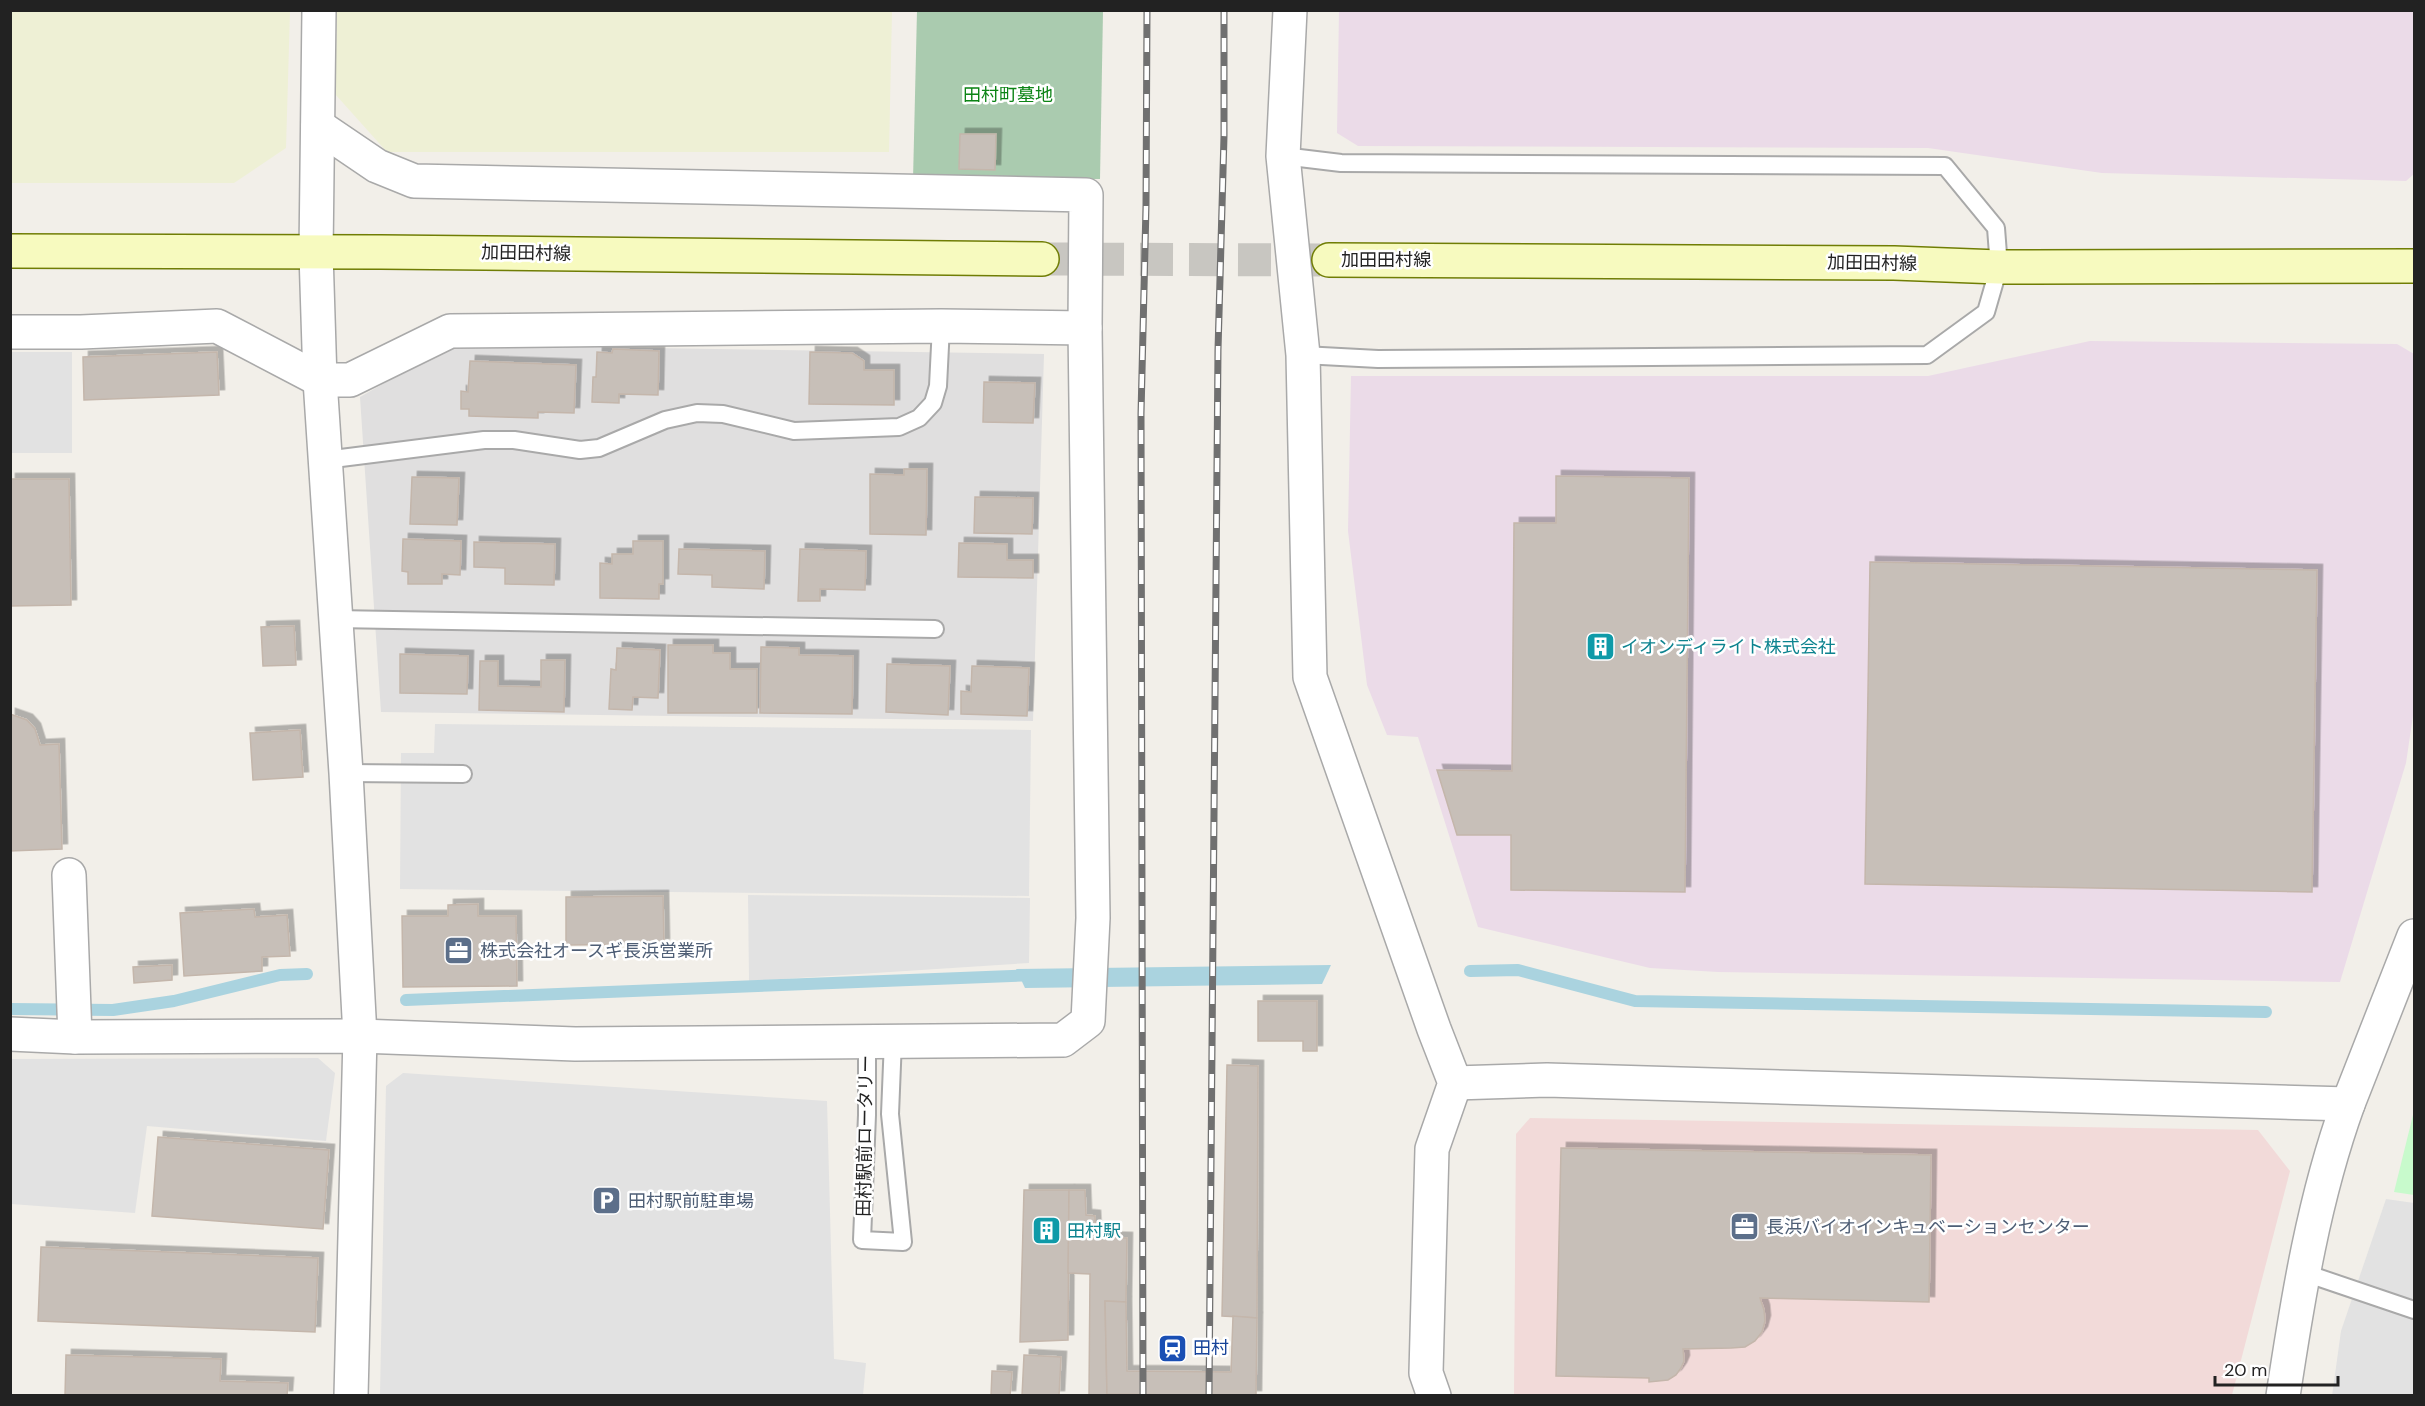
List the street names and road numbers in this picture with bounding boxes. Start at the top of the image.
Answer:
street label: 加田田村線 [481,240,571,266]
street label: 加田田村線 [1341,248,1431,272]
street label: 加田田村線 [1827,250,1917,276]
street label: 田村駅前ロータリー [852,1055,878,1217]

